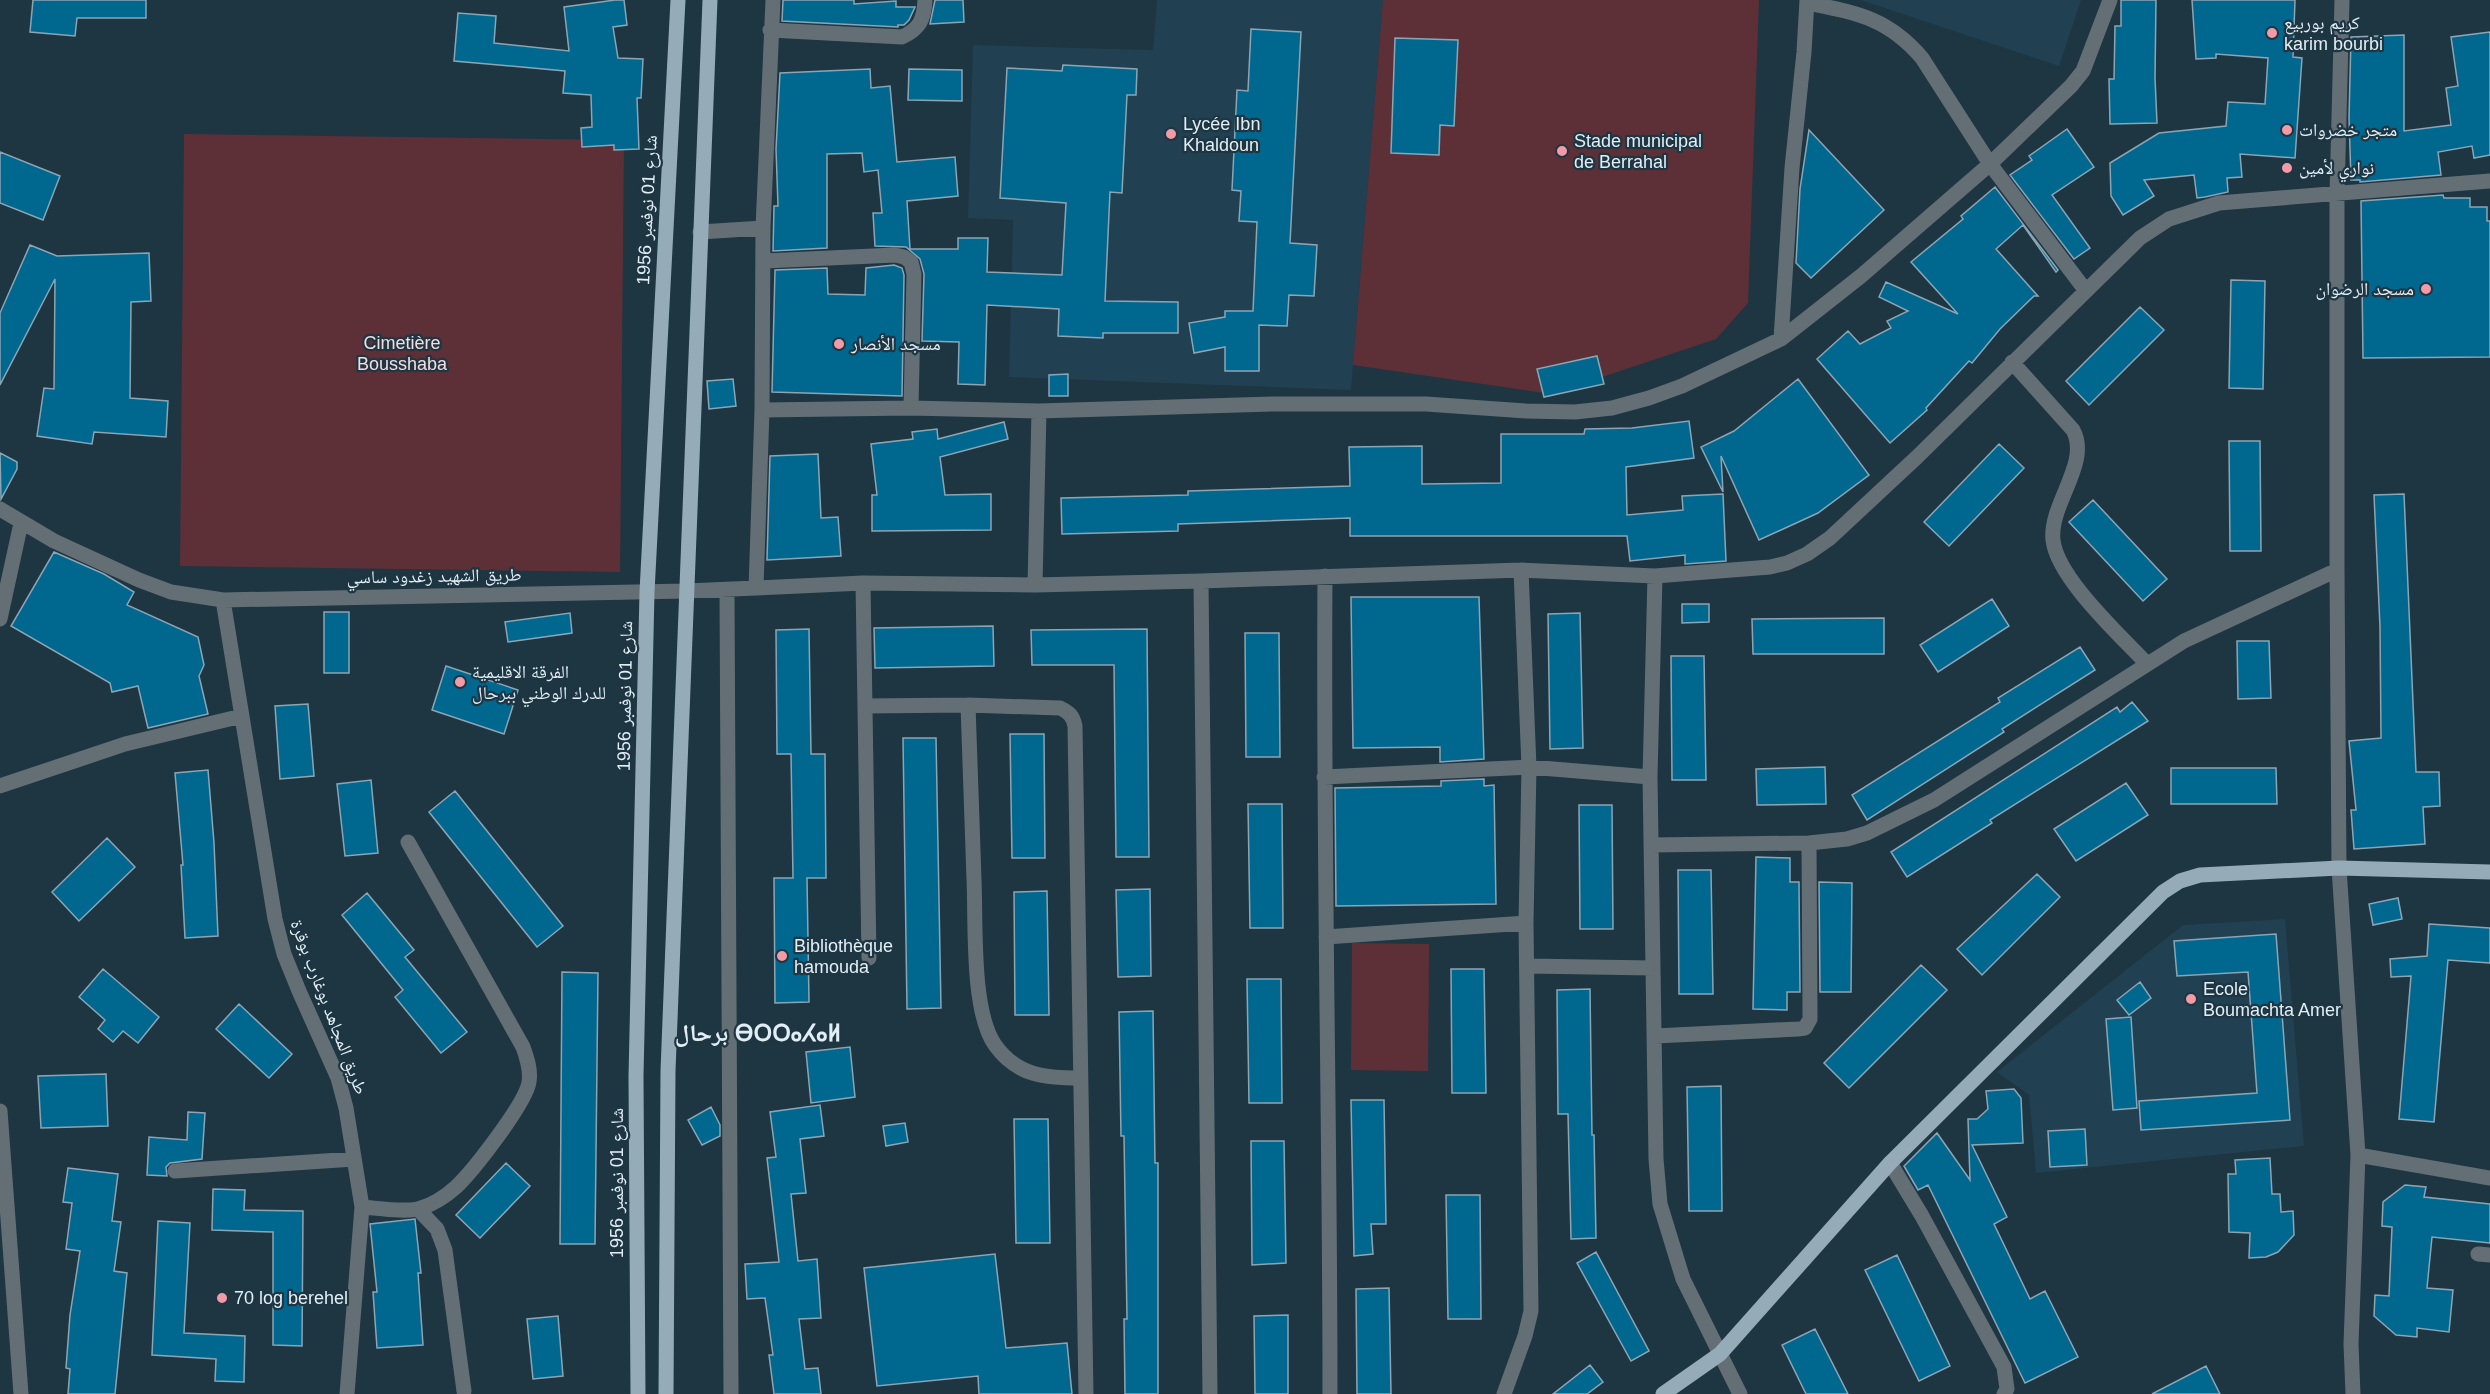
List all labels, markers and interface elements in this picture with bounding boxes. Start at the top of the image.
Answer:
place label: كريم بوربيع karim bourbi [2284,13,2383,54]
marker: كريم بوربيع karim bourbi [2265,26,2279,40]
place label: Lycée Ibn Khaldoun [1183,114,1260,155]
place label: متجر خضروات [2299,120,2397,140]
marker: متجر خضروات [2280,123,2294,137]
marker: Lycée Ibn Khaldoun [1164,127,1178,141]
place label: Stade municipal de Berrahal [1574,131,1702,172]
street label: شارع 01 نوفمبر 1956 [633,134,662,286]
marker: Stade municipal de Berrahal [1555,144,1569,158]
place label: نواري لأمين [2299,158,2374,183]
marker: نواري لأمين [2280,161,2294,175]
place label: مسجد الرضوان [2316,279,2414,300]
marker: مسجد الرضوان [2419,282,2433,296]
park label: Cimetière Bousshaba [357,333,448,374]
place label: مسجد الأنصار [850,334,941,354]
marker: مسجد الأنصار [832,337,846,351]
street label: طريق الشهيد زغدود ساسي [346,564,522,592]
street label: شارع 01 نوفمبر 1956 [614,621,637,771]
place label: الفرقة الاقليمية للدرك الوطني ببرحال [472,662,606,708]
marker: الفرقة الاقليمية للدرك الوطني ببرحال [453,675,467,689]
street label: طريق المجاهد بوغارب بوقرة [286,917,371,1097]
place label: Bibliothèque hamouda [794,936,893,977]
marker: Bibliothèque hamouda [775,949,789,963]
place label: Ecole Boumachta Amer [2203,979,2341,1020]
marker: Ecole Boumachta Amer [2184,992,2198,1006]
district label: برحال ⴱⵔⵔⴰⵃⴰⵍ [675,1019,841,1047]
street label: شارع 01 نوفمبر 1956 [607,1108,628,1258]
place label: 70 log berehel [234,1288,348,1308]
marker: 70 log berehel [215,1291,229,1305]

